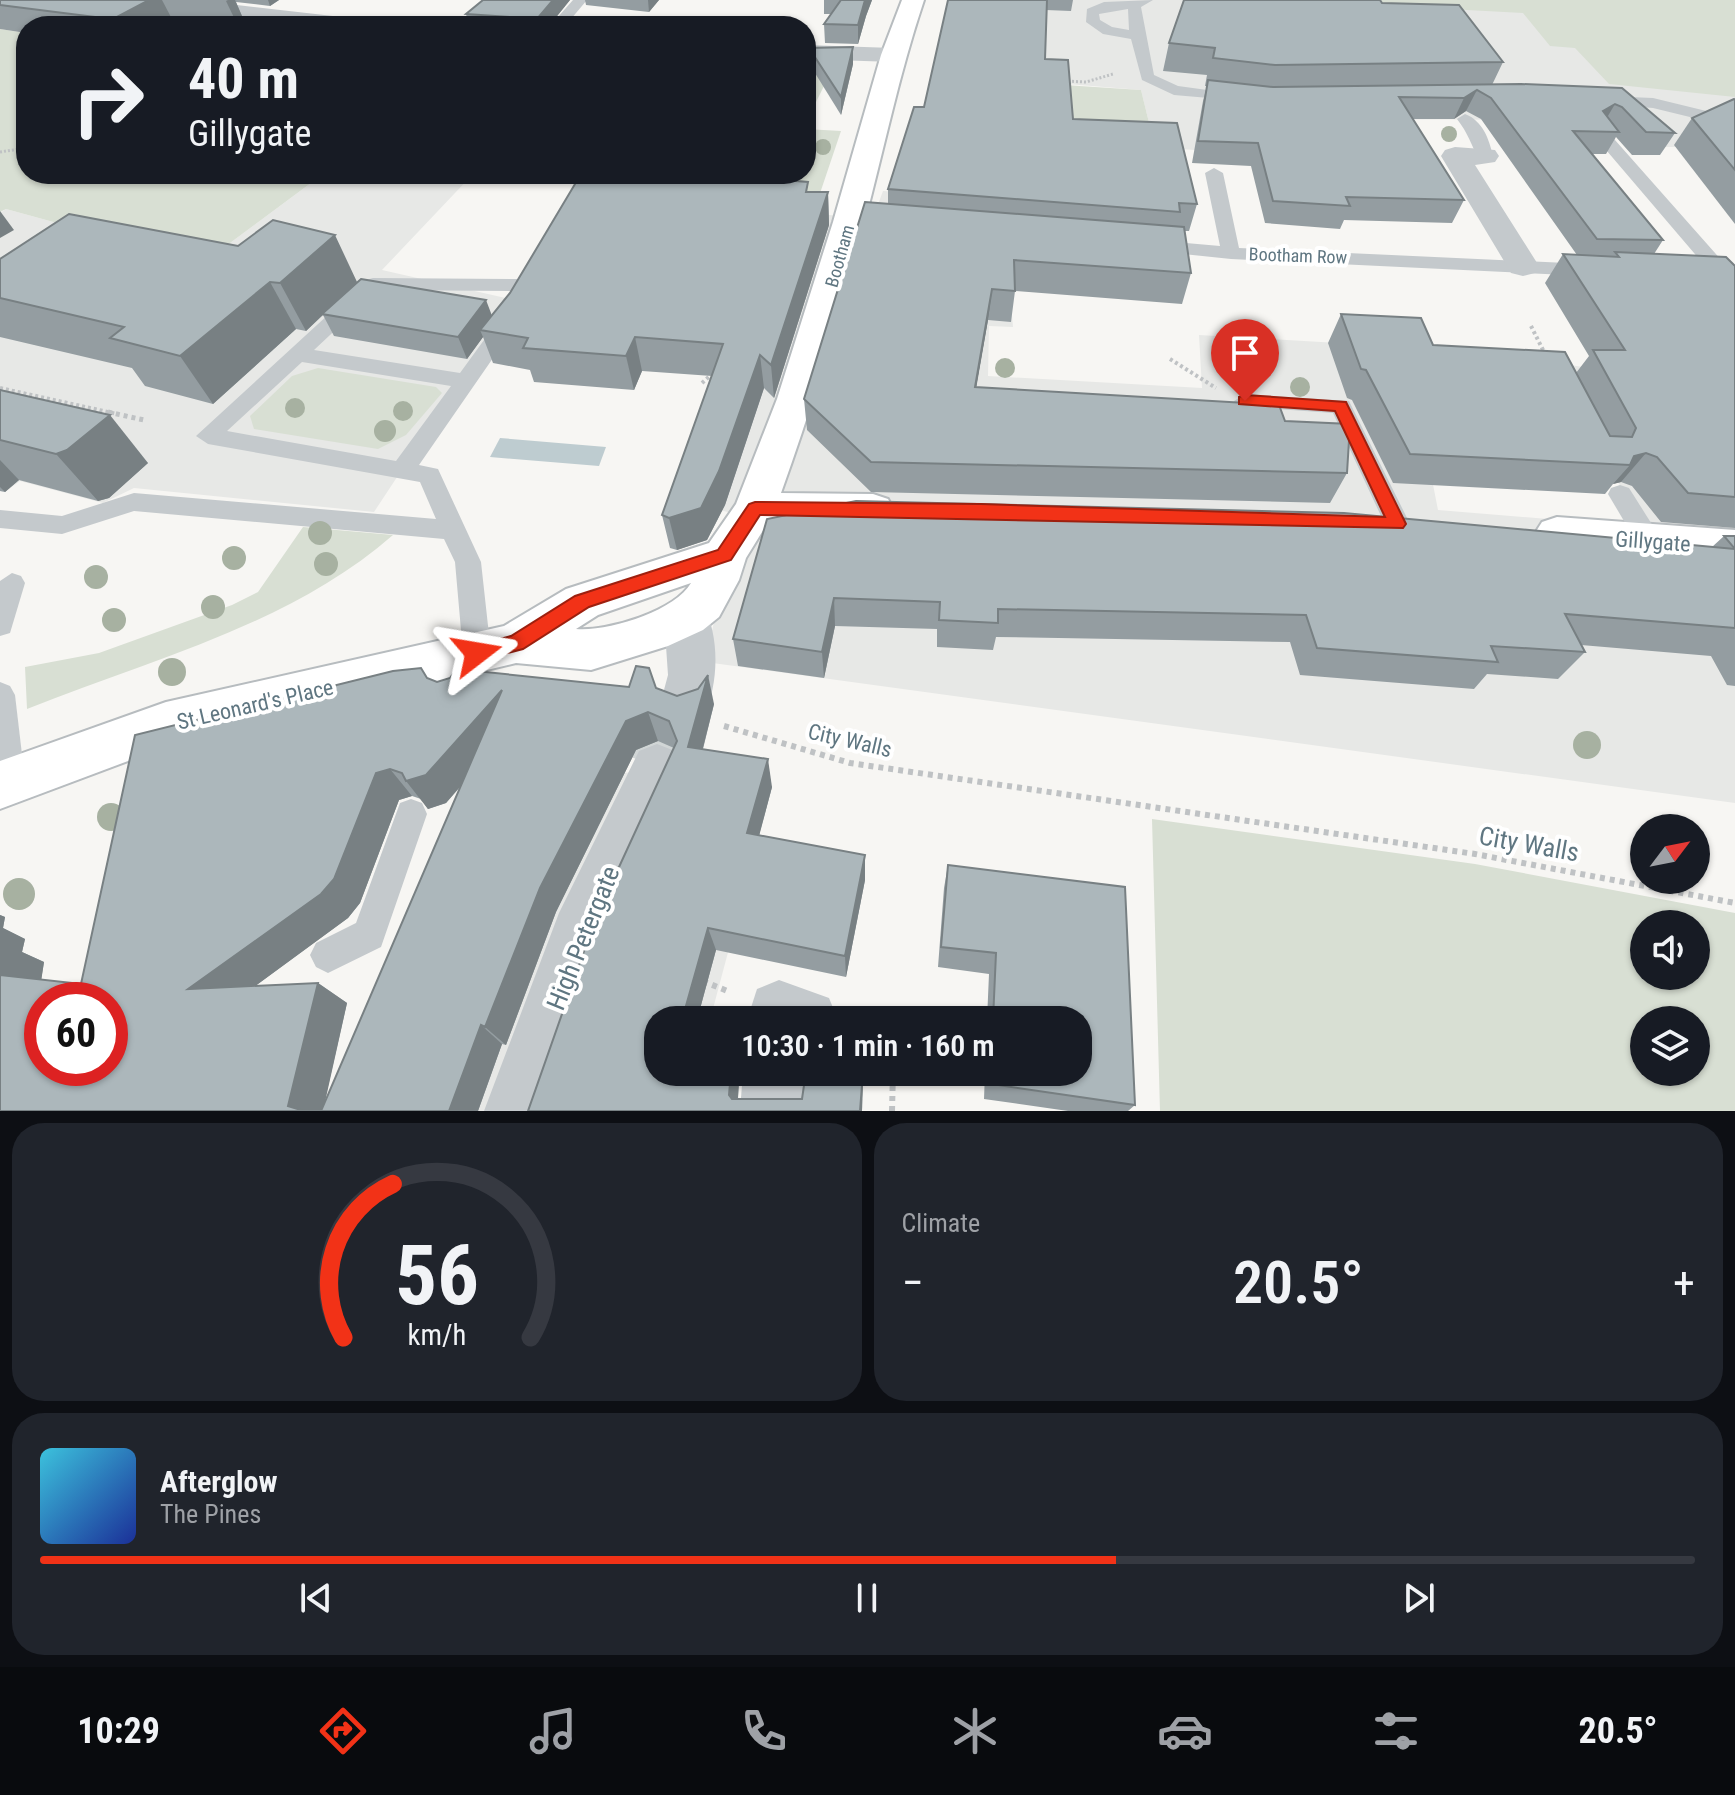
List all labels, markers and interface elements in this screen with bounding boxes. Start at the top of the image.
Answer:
text: 40 m [188,46,299,112]
icon: right [56,48,160,152]
text: Gillygate [188,113,311,155]
street label: Bootham [821,222,858,290]
street label: Bootham Row [1248,243,1348,268]
pin [1211,319,1279,401]
icon: arrive [1223,331,1267,375]
street label: Gillygate [1614,526,1691,557]
position arrow [435,611,519,695]
street label: St Leonard's Place [174,674,336,735]
street label: City Walls [806,719,894,762]
north arrow [1630,814,1710,894]
map controls [1630,814,1710,1086]
street label: City Walls [1477,820,1581,868]
street label: High Petergate [541,862,625,1014]
button: sound [1630,910,1710,990]
speed limit sign: 60 [24,982,128,1086]
button: layers [1630,1006,1710,1086]
text: 10:30 · 1 min · 160 m [741,1028,995,1063]
text: Climate [902,1208,980,1238]
text: 56 [395,1227,479,1324]
text: 20.5° [1233,1247,1364,1318]
text: − [902,1257,924,1309]
text: + [1673,1257,1695,1309]
text: km/h [407,1318,466,1352]
text: Afterglow [160,1464,278,1499]
text: The Pines [160,1499,261,1529]
icon: previous [294,1576,338,1620]
icon: pause [845,1576,889,1620]
icon: next [1397,1576,1441,1620]
icon: directions [315,1703,371,1759]
icon: music [525,1703,581,1759]
icon: phone [736,1703,792,1759]
icon: climate [947,1703,1003,1759]
icon: car [1157,1703,1213,1759]
icon: filters [1368,1703,1424,1759]
text: 10:29 [77,1710,160,1752]
text: 20.5° [1579,1710,1658,1752]

